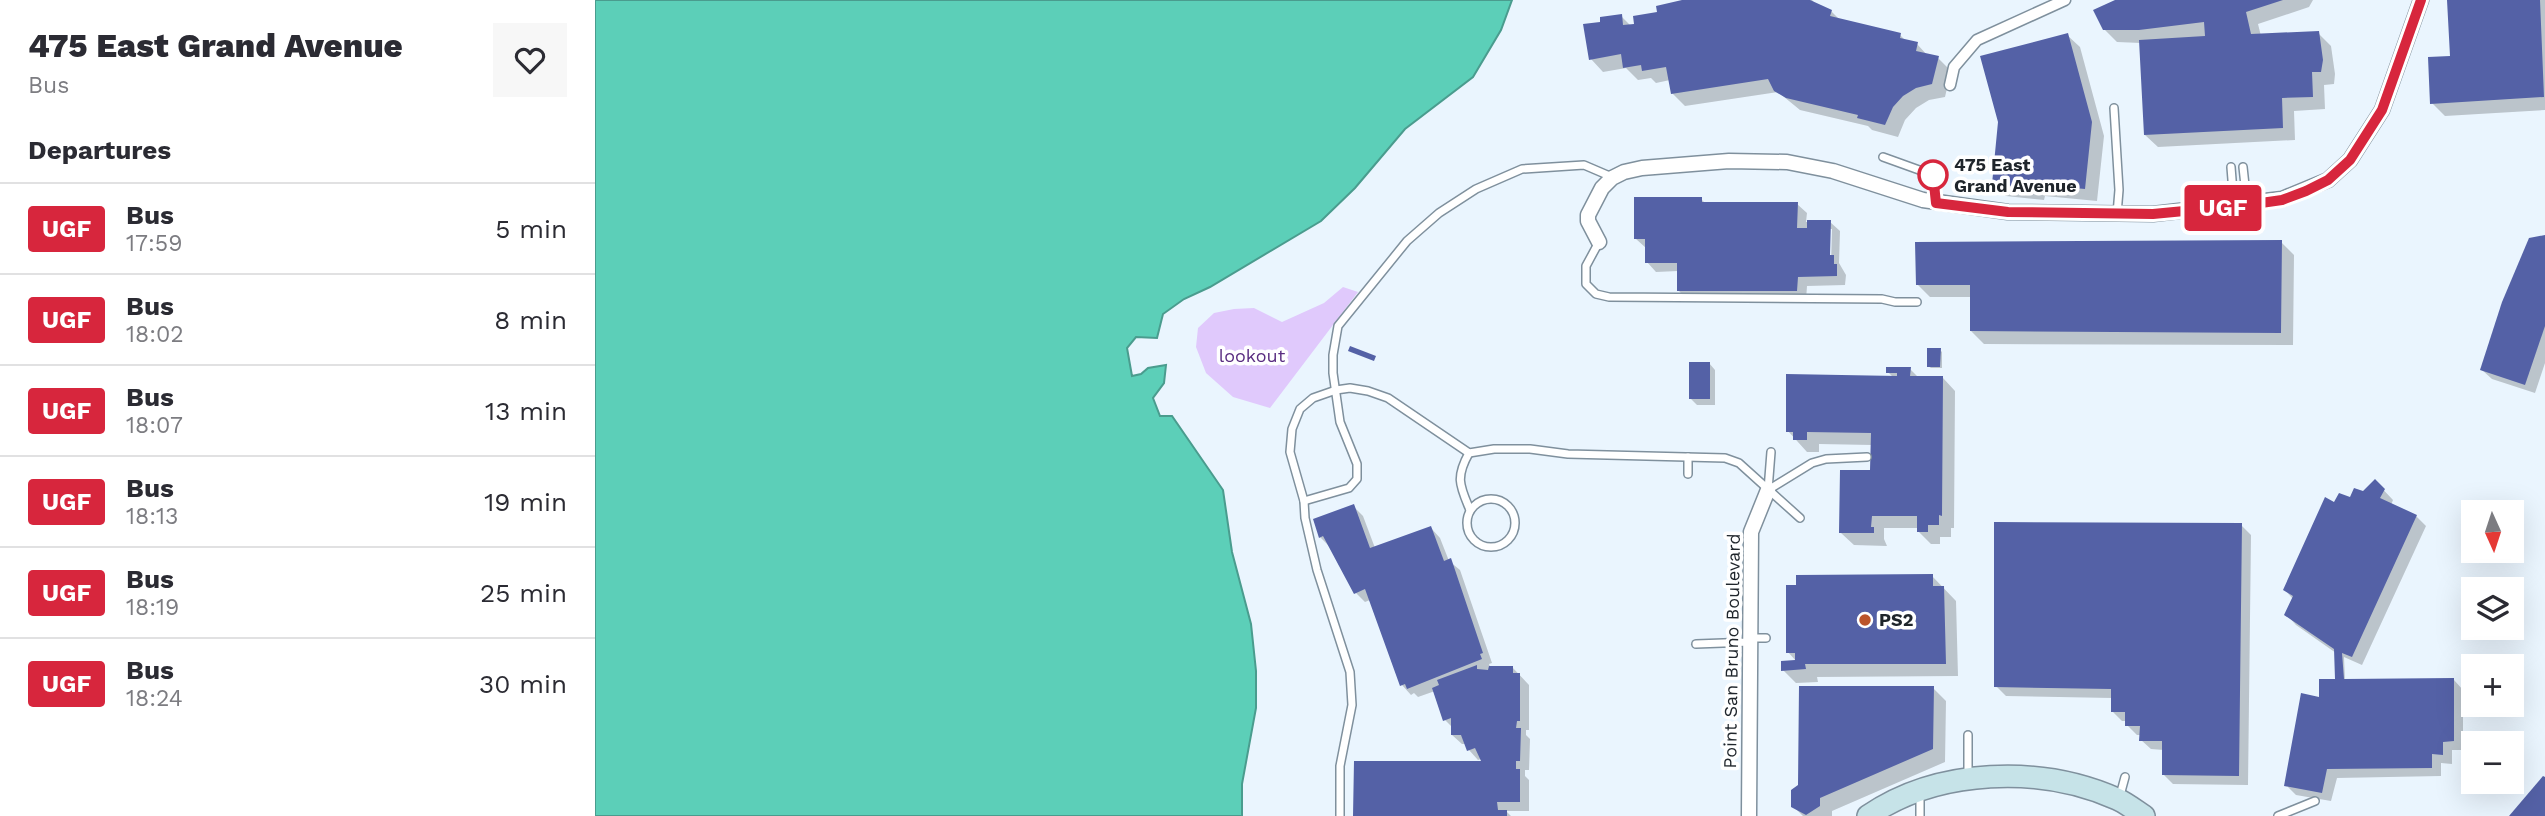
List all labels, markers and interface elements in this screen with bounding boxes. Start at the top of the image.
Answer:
button: heart [493,23,567,97]
text: 475 East Grand Avenue [28,26,403,65]
text: Bus [28,72,69,99]
text: Departures [28,135,171,165]
place label: 475 East Grand Avenue [1954,154,2077,196]
marker: 475 East Grand Avenue [1918,160,1948,190]
line badge: UGF [2183,185,2263,231]
text: UGF [2198,194,2248,222]
text: Bus [126,200,174,230]
text: 5 min [495,214,567,244]
text: UGF [42,215,91,243]
text: 17:59 [126,230,182,257]
text: Bus [126,291,174,321]
text: 8 min [494,305,567,335]
text: UGF [42,306,91,334]
text: 18:02 [126,321,184,348]
park label: lookout [1219,345,1286,366]
text: Bus [126,382,174,412]
text: 13 min [485,396,567,426]
text: UGF [42,397,91,425]
text: 18:07 [126,412,183,439]
text: Bus [126,473,174,503]
text: 19 min [484,487,567,517]
text: UGF [42,488,91,516]
north arrow [2461,500,2523,564]
map controls [2461,500,2524,794]
text: 18:13 [126,503,178,530]
street label: Point San Bruno Boulevard [1719,533,1744,769]
text: Bus [126,564,174,594]
button: layers [2461,577,2524,640]
text: 25 min [480,578,567,608]
text: UGF [42,579,91,607]
text: 18:19 [126,594,179,621]
place label: PS2 [1879,609,1913,630]
marker: PS2 [1857,612,1873,628]
button: + [2461,654,2524,717]
text: Bus [126,655,174,685]
text: 30 min [479,669,567,699]
text: UGF [42,670,91,698]
text: 18:24 [126,685,183,712]
button: − [2461,731,2524,794]

